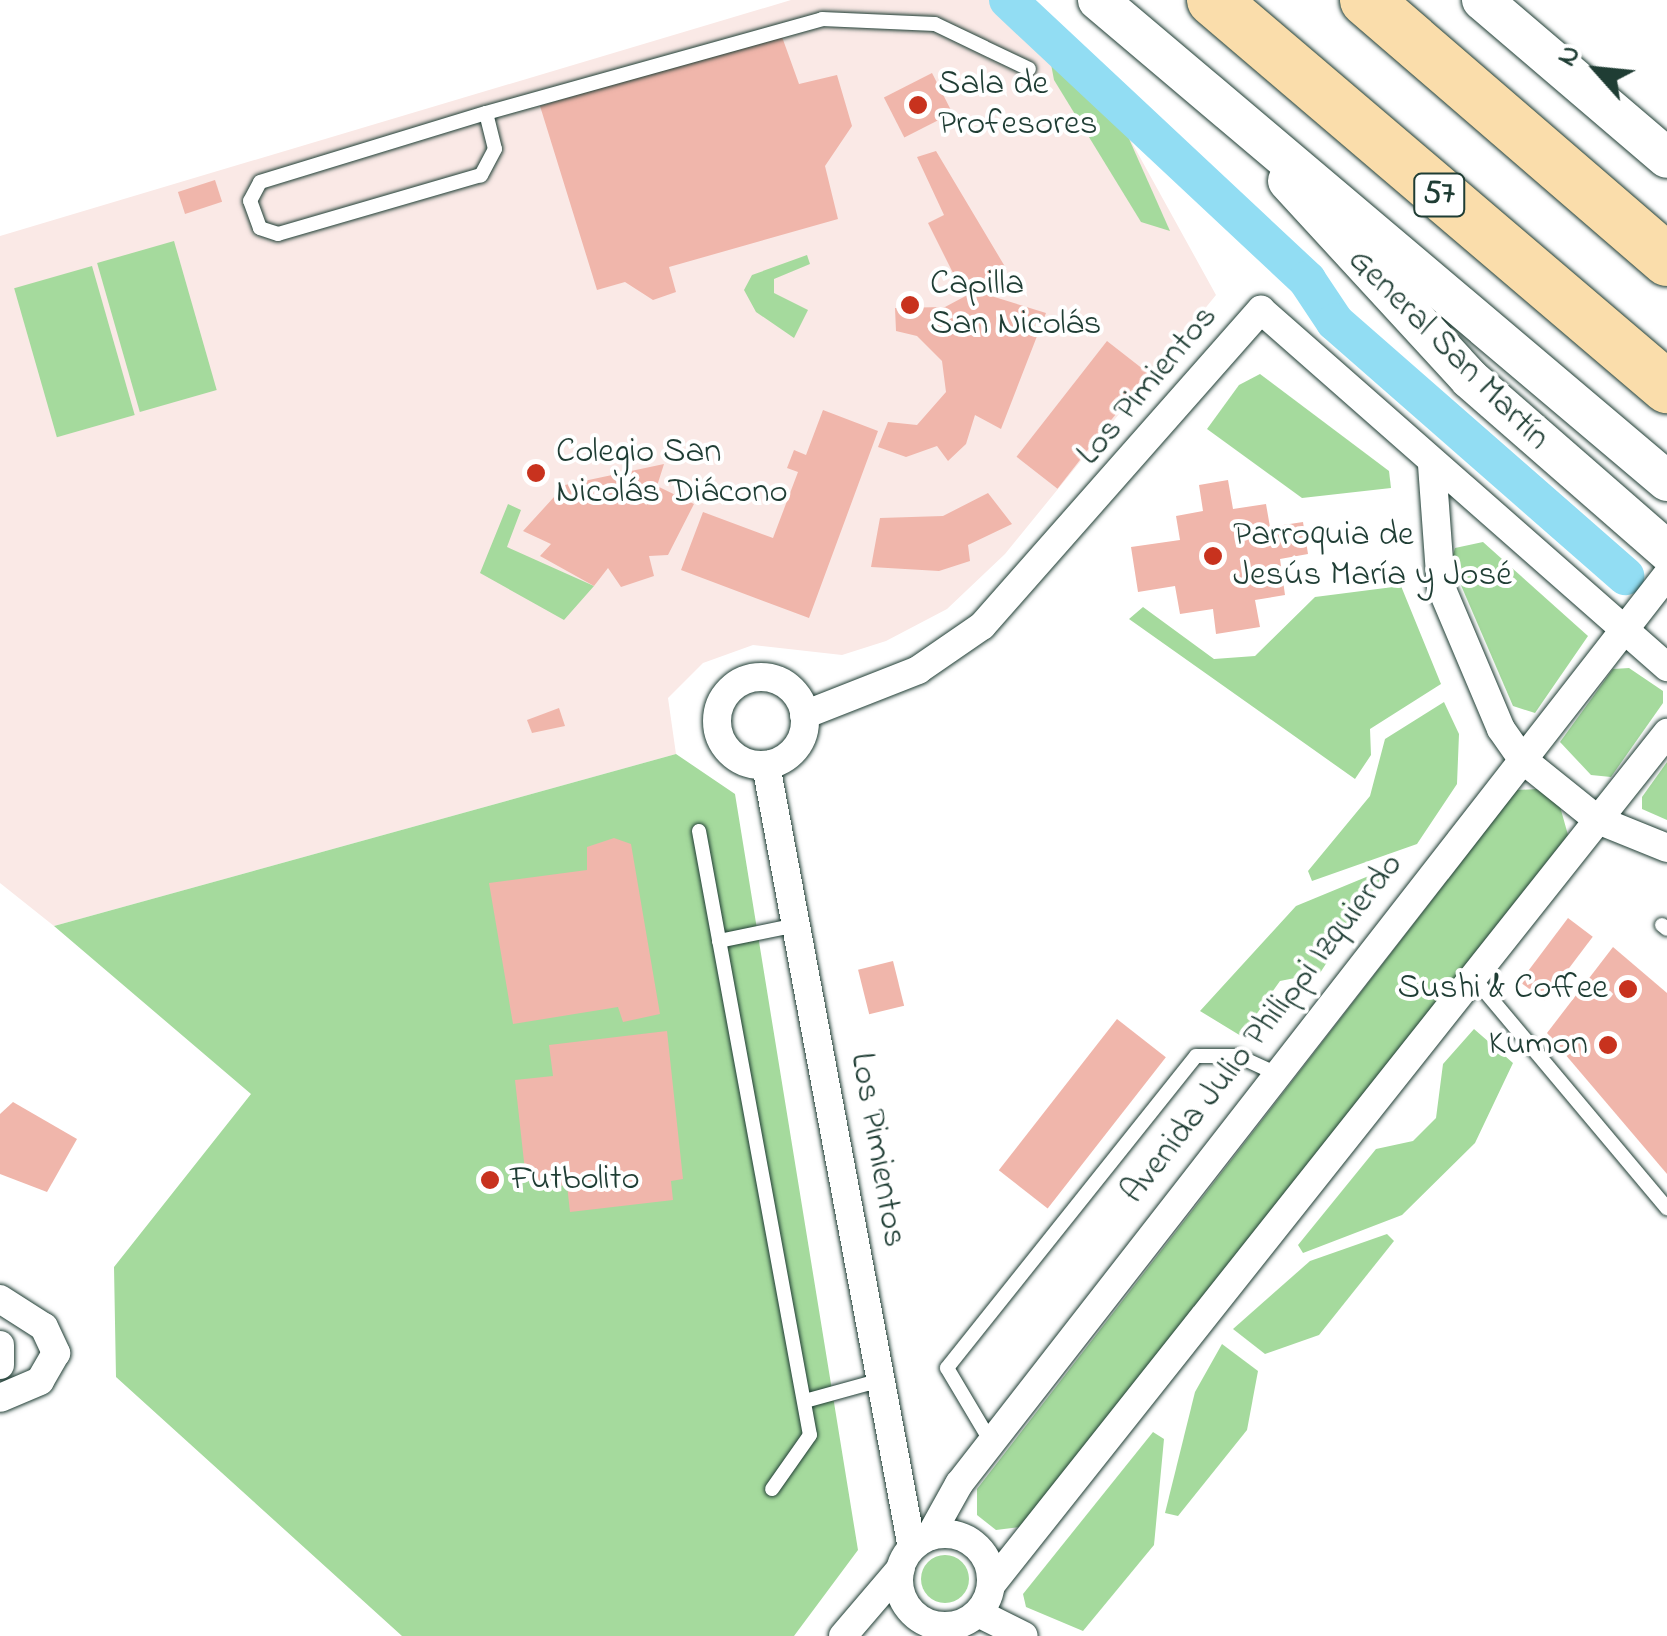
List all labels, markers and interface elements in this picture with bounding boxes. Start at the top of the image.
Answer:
north arrow [1547,20,1647,120]
text: N [1547,38,1592,74]
place label: Sala de Profesores [938,64,1097,146]
marker: Sala de Profesores [907,94,929,116]
road number: 57 [1412,168,1466,222]
street label: General San Martín [1338,240,1558,460]
place label: Capilla San Nicolás [930,264,1101,346]
marker: Capilla San Nicolás [899,294,921,316]
street label: Los Pimientos [1069,297,1227,475]
place label: Colegio San Nicolás Diácono [556,432,788,514]
marker: Colegio San Nicolás Diácono [525,462,547,484]
place label: Parroquia de Jesús María y José [1233,515,1512,597]
marker: Parroquia de Jesús María y José [1202,545,1224,567]
street label: Avenida Julio Philippi Izquierdo [1113,845,1413,1213]
place label: Sushi & Coffee [1397,968,1608,1010]
marker: Sushi & Coffee [1617,978,1639,1000]
place label: Kumon [1488,1024,1588,1066]
marker: Kumon [1597,1034,1619,1056]
street label: Los Pimientos [839,1050,915,1250]
place label: Futbolito [510,1159,640,1201]
marker: Futbolito [479,1169,501,1191]

